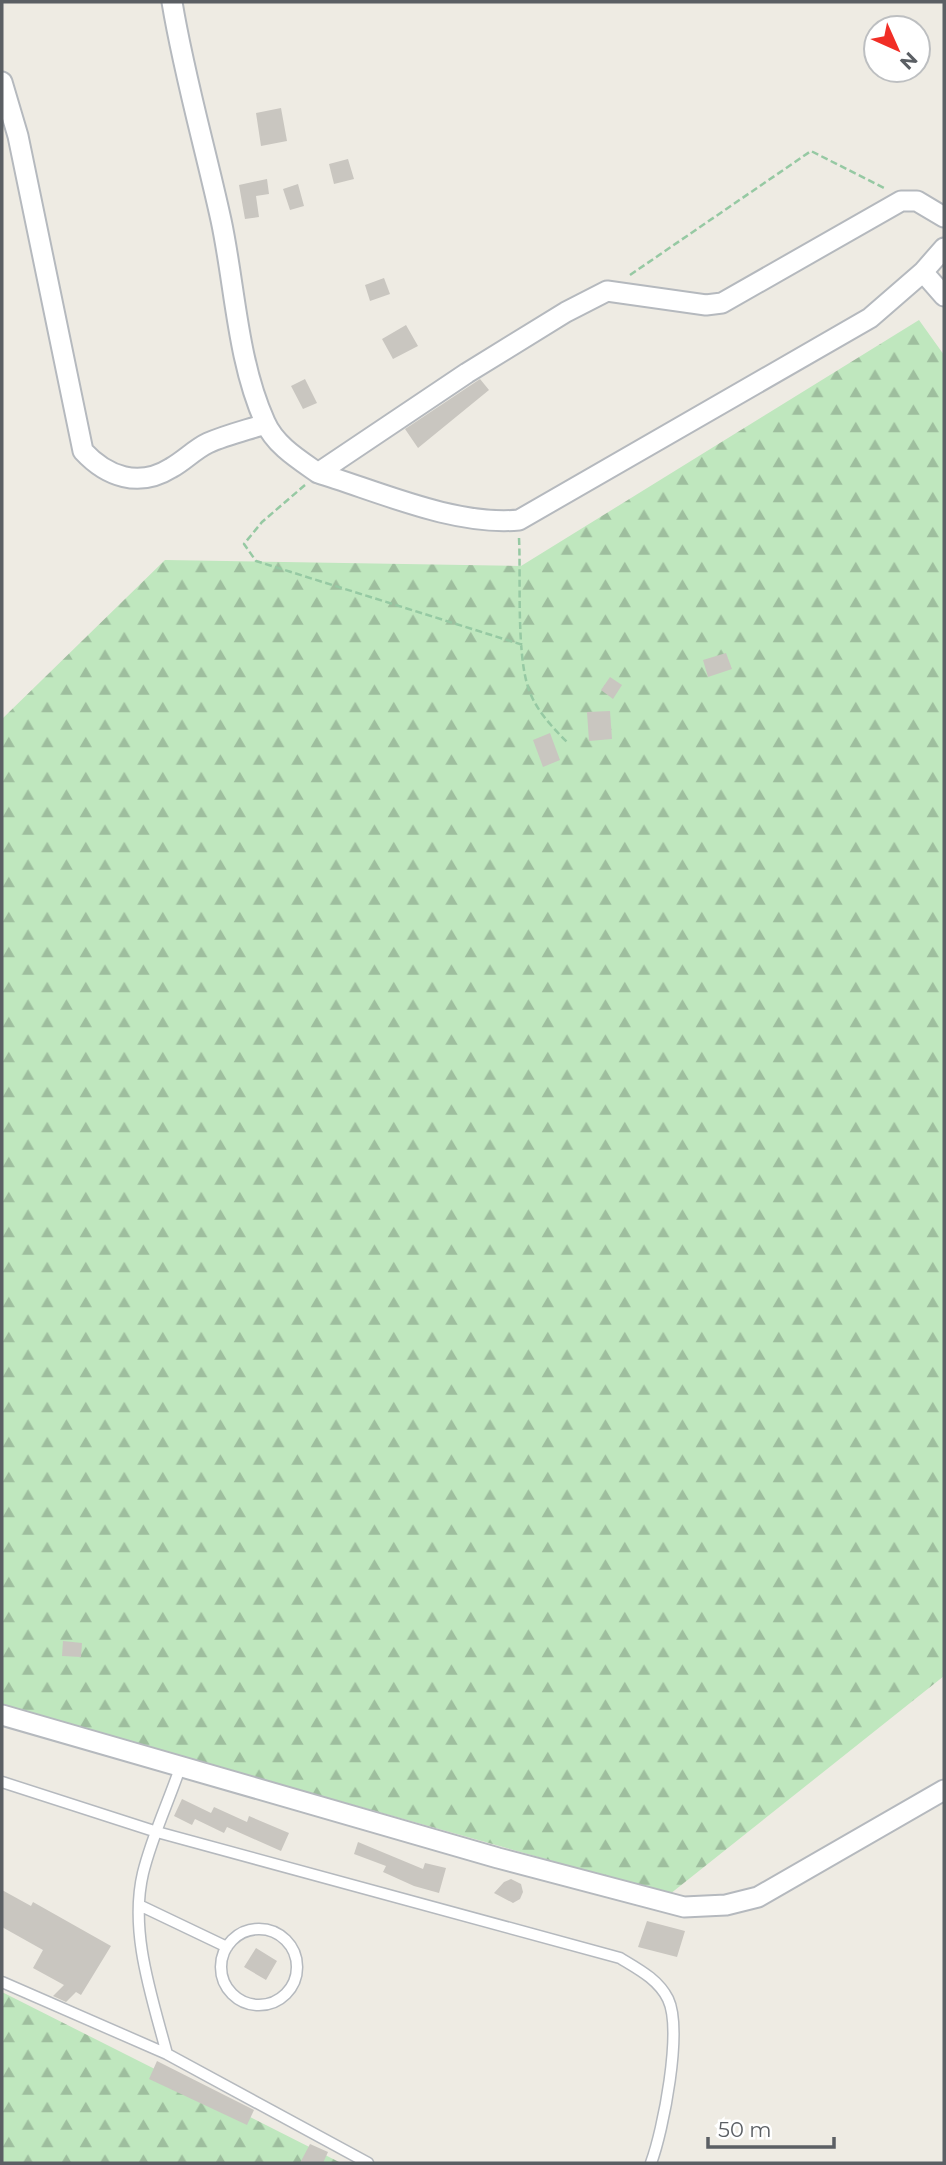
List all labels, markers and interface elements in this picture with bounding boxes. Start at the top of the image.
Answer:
north arrow [862,14,932,84]
text: N [895,47,922,74]
scale bar [708,2106,834,2150]
text: 50 m [718,2117,772,2142]

